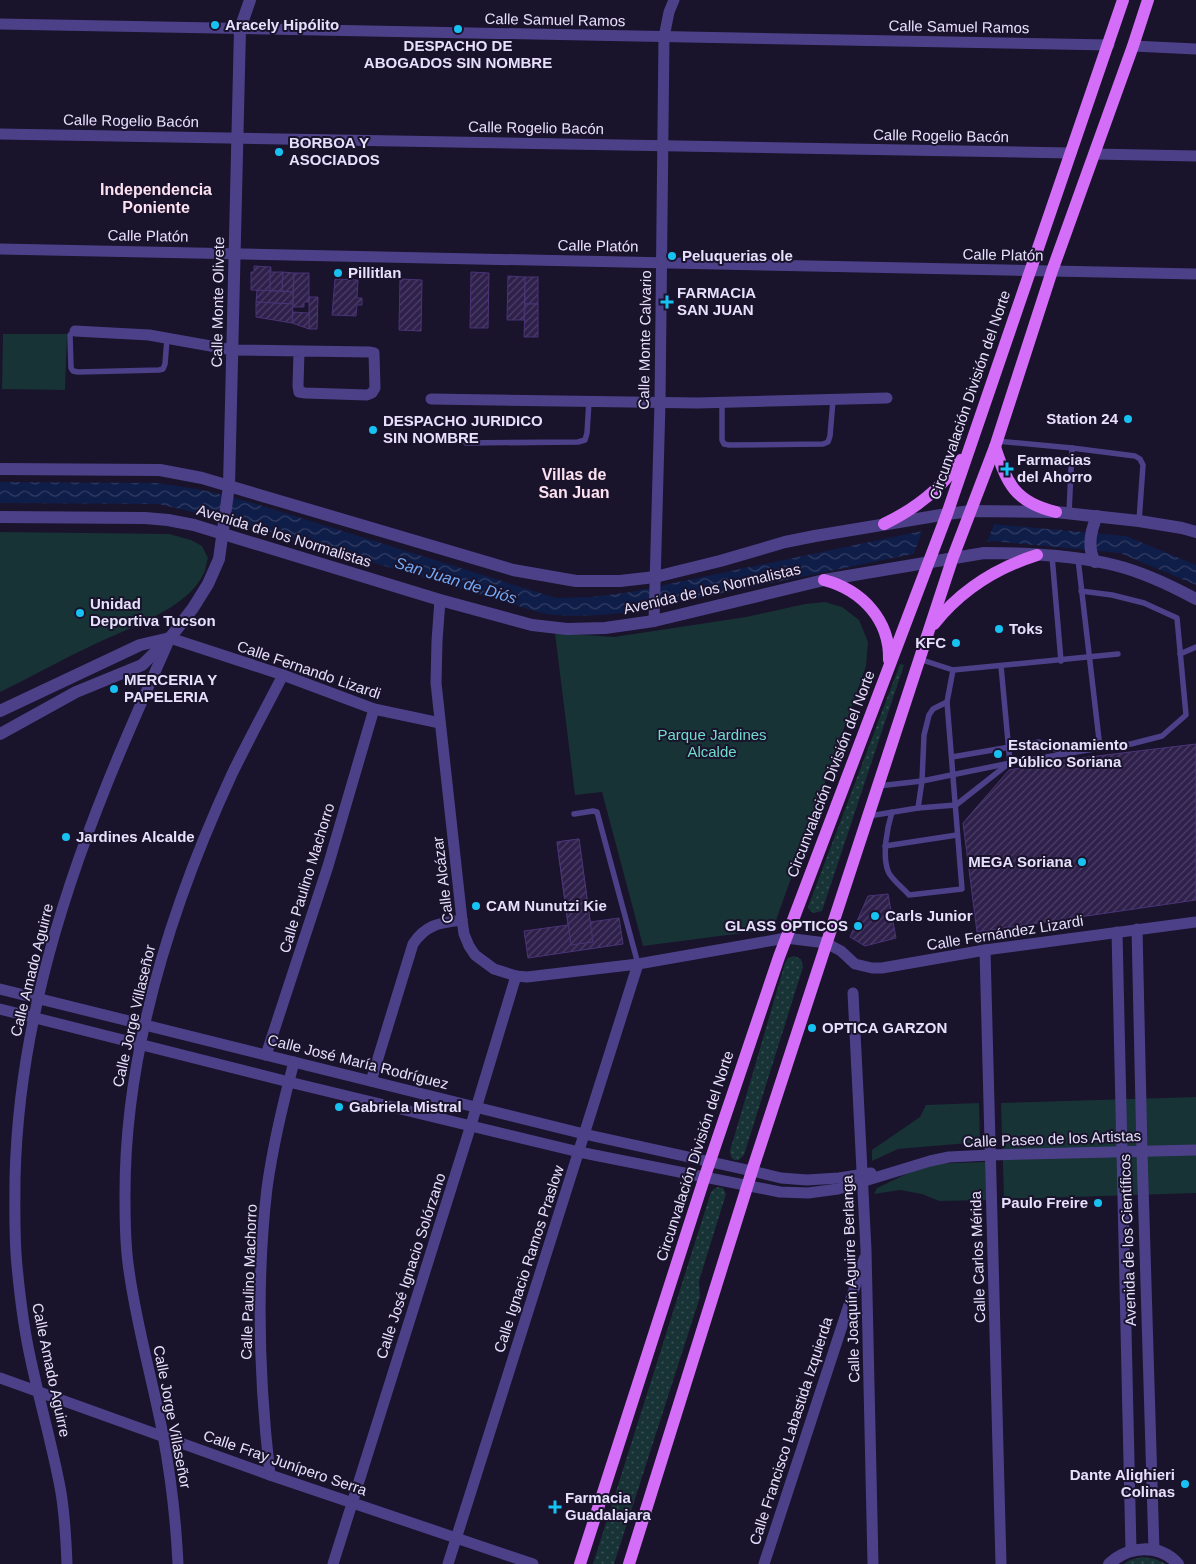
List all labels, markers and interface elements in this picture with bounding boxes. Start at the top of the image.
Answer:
street label: Calle Samuel Ramos [484,10,626,29]
place label: Aracely Hipólito [225,16,339,33]
street label: Calle Samuel Ramos [888,17,1030,36]
marker: Aracely Hipólito [209,19,221,31]
marker: DESPACHO DE ABOGADOS SIN NOMBRE [452,23,464,35]
place label: DESPACHO DE ABOGADOS SIN NOMBRE [364,37,552,71]
street label: Calle Rogelio Bacón [63,111,199,130]
street label: Calle Rogelio Bacón [468,118,604,137]
street label: Calle Rogelio Bacón [873,126,1009,145]
place label: BORBOA Y ASOCIADOS [289,134,380,168]
marker: BORBOA Y ASOCIADOS [273,146,285,158]
district label: Independencia Poniente [100,181,212,216]
street label: Calle Platón [107,226,189,245]
street label: Calle Monte Olivete [208,236,227,368]
street label: Calle Platón [557,236,639,255]
street label: Calle Platón [962,245,1044,264]
place label: Peluquerias ole [682,247,793,264]
marker: Peluquerias ole [666,250,678,262]
place label: Pillitlan [348,264,401,281]
marker: Pillitlan [332,267,344,279]
street label: Calle Monte Calvario [635,270,654,410]
place label: FARMACIA SAN JUAN [677,284,756,318]
street label: Circunvalación División del Norte [926,288,1013,502]
marker: FARMACIA SAN JUAN [661,296,673,308]
place label: Station 24 [1046,410,1119,427]
place label: DESPACHO JURIDICO SIN NOMBRE [383,412,543,446]
marker: Station 24 [1122,413,1134,425]
marker: DESPACHO JURIDICO SIN NOMBRE [367,424,379,436]
place label: Farmacias del Ahorro [1017,451,1092,485]
marker: Farmacias del Ahorro [1001,463,1013,475]
district label: Villas de San Juan [538,466,610,501]
street label: Avenida de los Normalistas [195,501,373,570]
water label: San Juan de Diós [393,554,519,607]
street label: Avenida de los Normalistas [622,560,802,617]
place label: Unidad Deportiva Tucson [90,595,216,629]
marker: Unidad Deportiva Tucson [74,607,86,619]
place label: Toks [1009,620,1043,637]
marker: Toks [993,623,1005,635]
place label: KFC [915,634,946,651]
street label: Calle Fernando Lizardi [235,637,383,702]
marker: KFC [950,637,962,649]
street label: Circunvalación División del Norte [783,668,878,880]
place label: MERCERIA Y PAPELERIA [124,671,217,705]
marker: MERCERIA Y PAPELERIA [108,683,120,695]
park label: Parque Jardines Alcalde [657,726,767,760]
place label: Estacionamiento Público Soriana [1008,736,1128,770]
marker: Estacionamiento Público Soriana [992,748,1004,760]
street label: Calle Paulino Machorro [276,801,337,955]
place label: Jardines Alcalde [76,828,195,845]
marker: Jardines Alcalde [60,831,72,843]
street label: Calle Alcázar [429,836,456,925]
place label: MEGA Soriana [968,853,1073,870]
marker: MEGA Soriana [1076,856,1088,868]
place label: CAM Nunutzi Kie [486,897,607,914]
marker: CAM Nunutzi Kie [470,900,482,912]
street label: Calle Amado Aguirre [7,901,56,1038]
place label: Carls Junior [885,907,973,924]
marker: Carls Junior [869,910,881,922]
street label: Calle Fernández Lizardi [925,912,1084,953]
place label: GLASS OPTICOS [725,917,848,934]
marker: GLASS OPTICOS [852,920,864,932]
street label: Calle Jorge Villaseñor [109,943,158,1089]
place label: OPTICA GARZON [822,1019,947,1036]
marker: OPTICA GARZON [806,1022,818,1034]
street label: Calle José María Rodríguez [266,1031,450,1092]
street label: Circunvalación División del Norte [652,1049,737,1263]
place label: Gabriela Mistral [349,1098,462,1115]
marker: Gabriela Mistral [333,1101,345,1113]
street label: Calle Paseo de los Artistas [963,1127,1141,1150]
street label: Avenida de los Científicos [1116,1154,1139,1326]
street label: Calle Ignacio Ramos Praslow [490,1163,567,1355]
street label: Calle José Ignacio Solórzano [372,1171,449,1361]
street label: Calle Joaquín Aguirre Berlanga [838,1174,863,1383]
street label: Calle Carlos Mérida [967,1190,988,1323]
place label: Paulo Freire [1001,1194,1088,1211]
marker: Paulo Freire [1092,1197,1104,1209]
street label: Calle Paulino Machorro [237,1204,260,1360]
street label: Calle Amado Aguirre [29,1301,74,1439]
street label: Calle Francisco Labastida Izquierda [746,1314,836,1547]
street label: Calle Jorge Villaseñor [150,1344,195,1490]
street label: Calle Fray Junípero Serra [201,1427,370,1499]
place label: Dante Alighieri Colinas [1070,1466,1175,1500]
marker: Dante Alighieri Colinas [1179,1478,1191,1490]
place label: Farmacia Guadalajara [565,1489,652,1523]
marker: Farmacia Guadalajara [549,1501,561,1513]

